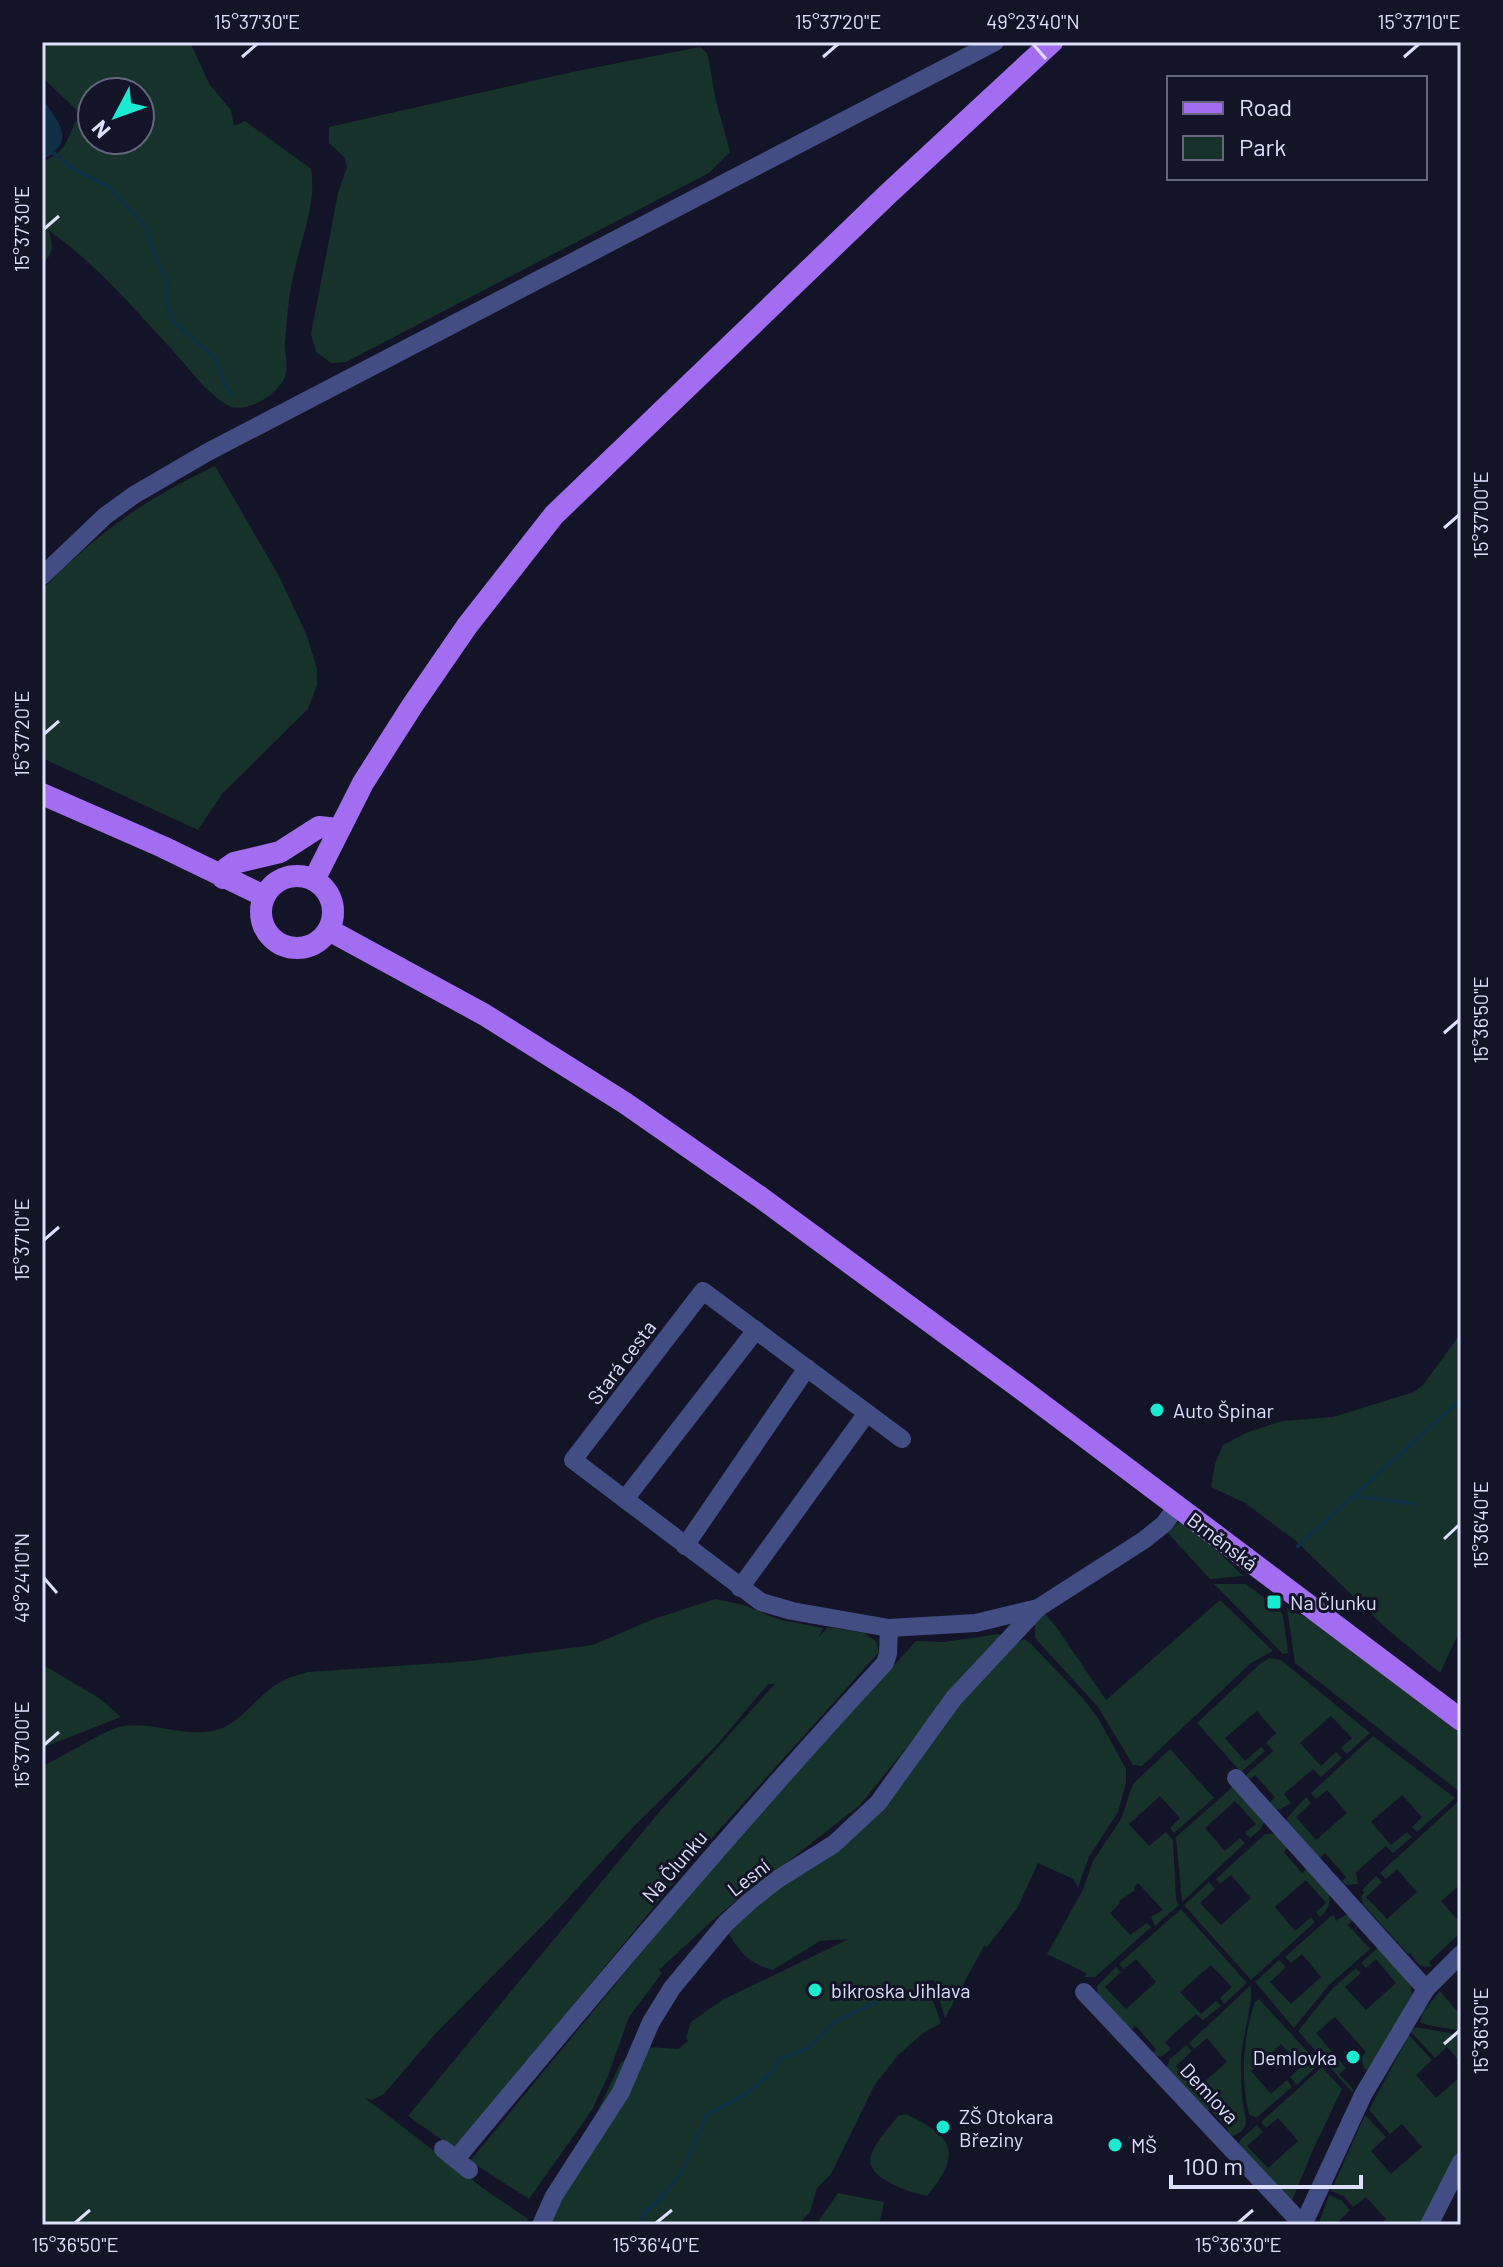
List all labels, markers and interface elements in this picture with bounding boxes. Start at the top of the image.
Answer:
text: 15°37'30"E [214,9,300,33]
text: 15°37'20"E [795,9,881,33]
text: 49°23'40"N [986,9,1080,33]
text: 15°37'10"E [1378,9,1460,33]
north arrow [76,76,156,156]
legend [1167,76,1427,180]
text: Road [1239,92,1292,121]
text: N [86,116,115,144]
text: Park [1239,132,1286,161]
text: 15°37'30"E [9,186,33,272]
text: 15°37'00"E [1468,471,1492,559]
text: 15°37'20"E [9,691,33,777]
text: 15°36'50"E [1468,976,1492,1064]
text: 15°37'10"E [9,1199,33,1281]
street label: Stará cesta [582,1315,660,1409]
place label: Auto Špinar [1173,1398,1274,1422]
marker: Auto Špinar [1148,1401,1166,1419]
text: 15°36'40"E [1468,1481,1492,1569]
street label: Brněnská [1183,1507,1263,1575]
text: 49°24'10"N [9,1533,33,1623]
place label: Na Člunku [1290,1590,1377,1614]
marker: Na Člunku [1265,1593,1283,1611]
text: 15°37'00"E [9,1701,33,1789]
street label: Na Člunku [637,1825,711,1907]
street label: Lesní [722,1853,774,1901]
place label: bikroska Jihlava [831,1978,970,2002]
marker: bikroska Jihlava [806,1981,824,1999]
text: 15°36'30"E [1468,1987,1492,2075]
place label: Demlovka [1253,2045,1337,2069]
marker: Demlovka [1344,2048,1362,2066]
street label: Demlova [1176,2058,1244,2128]
place label: ZŠ Otokara Březiny [959,2104,1054,2151]
marker: ZŠ Otokara Březiny [934,2118,952,2136]
place label: MŠ [1131,2133,1157,2157]
marker: MŠ [1106,2136,1124,2154]
scale bar [1171,2139,1361,2189]
text: 100 m [1183,2151,1243,2180]
text: 15°36'50"E [31,2232,119,2256]
text: 15°36'40"E [612,2232,700,2256]
text: 15°36'30"E [1194,2232,1282,2256]

